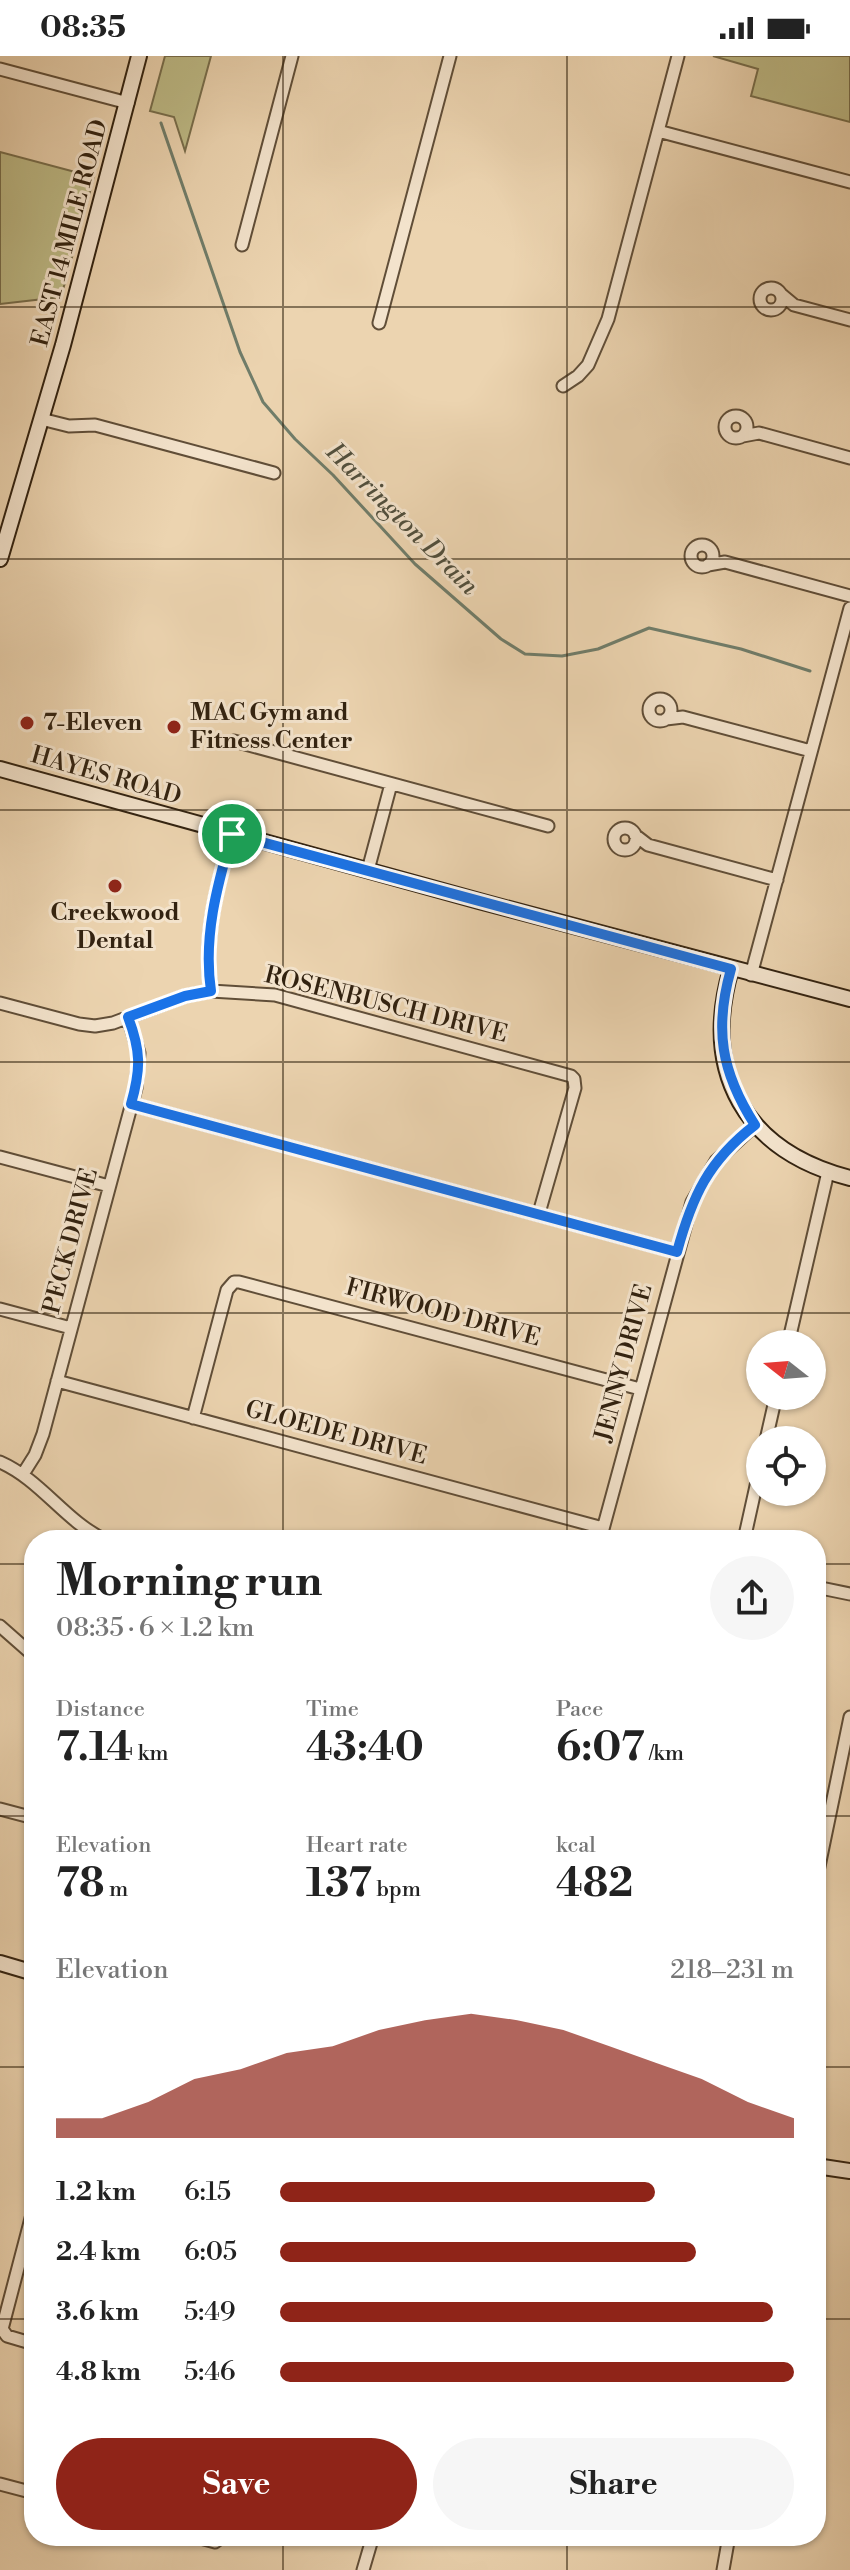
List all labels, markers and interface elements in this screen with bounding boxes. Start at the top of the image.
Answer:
text: 08:35 [40,9,126,47]
street label: EAST 14 MILE ROAD [25,116,115,350]
water label: Harrington Drain [318,435,485,602]
place label: MAC Gym and Fitness Center [190,698,353,756]
place label: 7-Eleven [43,708,142,738]
marker: 7-Eleven [18,714,36,732]
marker: MAC Gym and Fitness Center [165,718,183,736]
street label: HAYES ROAD [27,740,185,812]
pin [198,800,266,868]
icon: arrive [210,812,254,856]
marker: Creekwood Dental [106,877,124,895]
place label: Creekwood Dental [50,898,180,956]
street label: ROSENBUSCH DRIVE [261,960,511,1050]
street label: PECK DRIVE [37,1165,105,1317]
street label: FIRWOOD DRIVE [342,1273,544,1353]
street label: JENNY DRIVE [588,1281,659,1446]
north arrow [746,1330,826,1410]
map controls [746,1330,826,1506]
street label: GLOEDE DRIVE [242,1394,430,1472]
button: locate [746,1426,826,1506]
text: Morning run [56,1554,322,1609]
button: share [710,1556,794,1640]
text: 08:35 · 6 × 1.2 km [56,1612,254,1644]
text: Distance [56,1696,145,1723]
text: Time [306,1696,359,1723]
text: Pace [556,1696,603,1723]
text: 7.14 [56,1723,133,1773]
text: 43:40 [306,1723,424,1773]
text: 6:07 [556,1723,645,1773]
text: km [133,1740,169,1767]
text: /km [645,1740,684,1767]
text: Elevation [56,1832,151,1859]
text: Heart rate [306,1832,408,1859]
text: kcal [556,1832,596,1859]
text: 78 [56,1859,104,1909]
text: 137 [306,1859,372,1909]
text: 482 [556,1859,633,1909]
text: m [104,1876,128,1903]
text: bpm [372,1876,421,1903]
text: Elevation [56,1954,169,1986]
text: 218–231 m [670,1954,794,1986]
text: 1.2 km [56,2176,136,2208]
text: 6:15 [184,2176,231,2208]
text: 2.4 km [56,2236,141,2268]
text: 6:05 [184,2236,237,2268]
text: 3.6 km [56,2296,139,2328]
text: 5:49 [184,2296,235,2328]
text: 4.8 km [56,2356,141,2388]
text: 5:46 [184,2356,235,2388]
button: Save [56,2438,417,2530]
button: Share [433,2438,794,2530]

